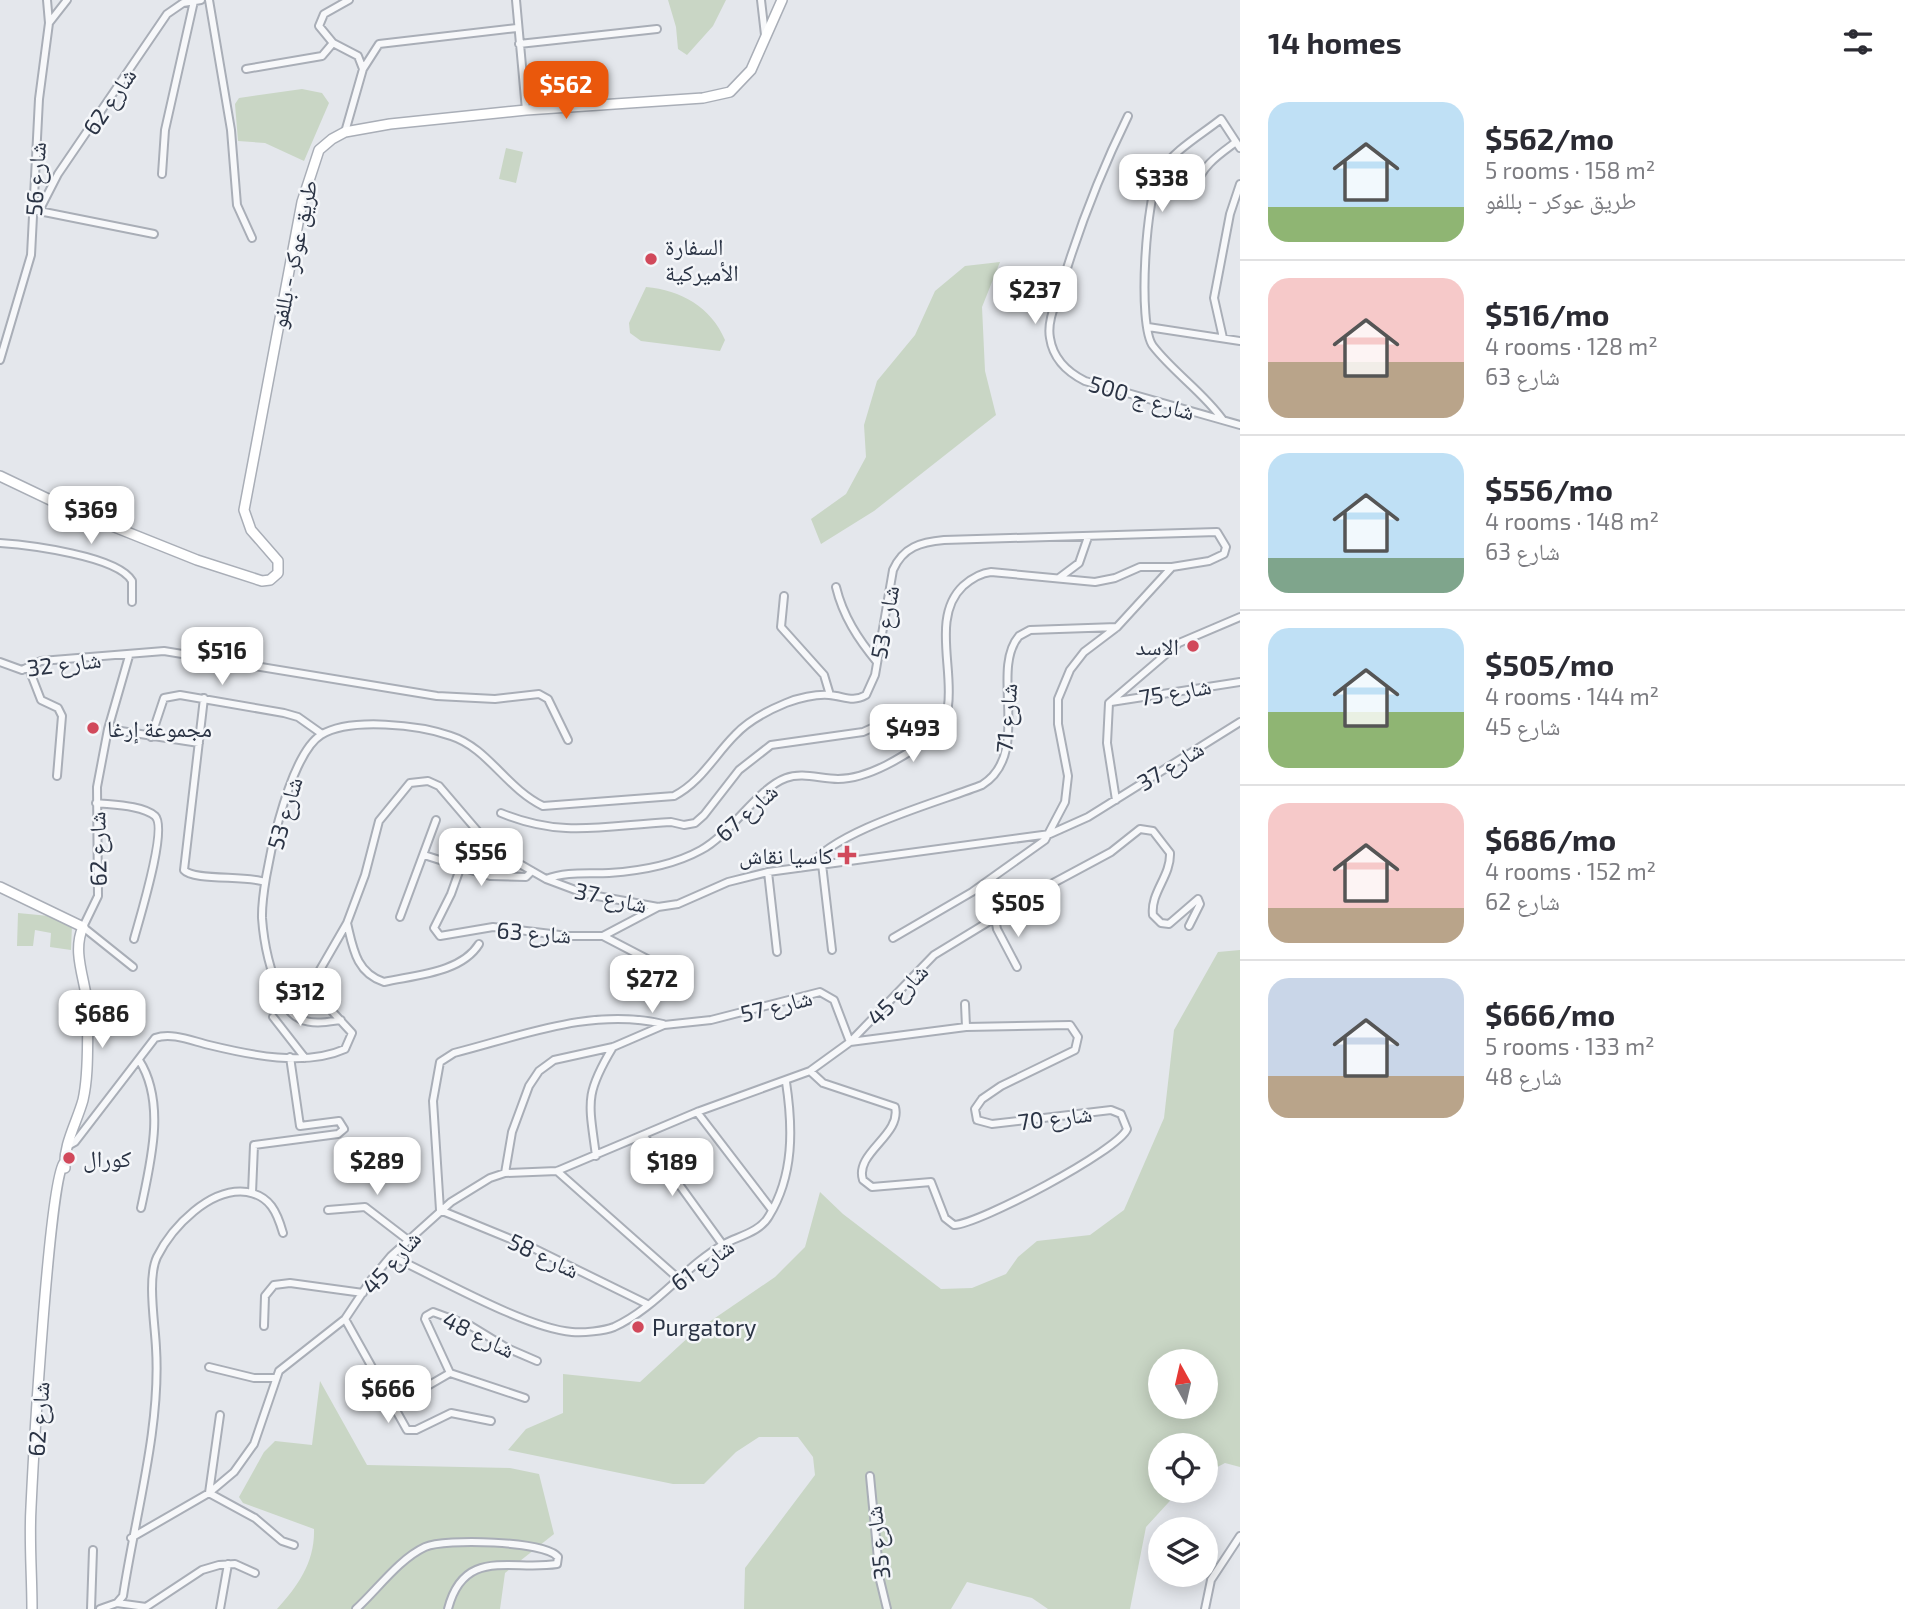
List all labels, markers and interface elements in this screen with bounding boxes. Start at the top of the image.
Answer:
icon: filters [1839,23,1877,61]
text: 14 homes [1268,24,1402,60]
pin: $562 [525,61,607,121]
street label: شارع 62 [76,62,143,141]
text: $562 [540,70,592,98]
text: $562/mo [1485,120,1614,156]
icon: home [1324,130,1408,214]
street label: شارع 56 [19,141,53,217]
pin: $338 [1121,154,1203,214]
text: 5 rooms · 158 m² [1485,156,1655,184]
text: $338 [1135,163,1189,191]
street label: طريق عوكر - بللفو [264,177,323,331]
text: طريق عوكر - بللفو [1485,186,1636,214]
place label: السفارة الأميركية [665,232,739,286]
marker: السفارة الأميركية [643,251,659,267]
pin: $237 [994,266,1076,326]
text: $237 [1009,275,1061,303]
text: $516/mo [1485,296,1609,332]
icon: home [1324,306,1408,390]
text: 4 rooms · 128 m² [1485,332,1658,360]
text: شارع 63 [1485,362,1560,390]
street label: شارع ج 500 [1085,369,1198,427]
text: $556/mo [1485,471,1613,507]
icon: home [1324,481,1408,565]
pin: $369 [50,486,132,546]
text: $369 [64,495,118,523]
text: 4 rooms · 148 m² [1485,507,1659,535]
text: شارع 63 [1485,537,1560,565]
street label: شارع 53 [864,583,906,661]
pin: $516 [181,628,263,687]
place label: الاسد [1136,632,1179,660]
text: $516 [197,636,247,664]
marker: الاسد [1185,638,1201,654]
street label: شارع 32 [25,645,103,683]
text: $505/mo [1485,646,1614,682]
icon: home [1324,656,1408,740]
street label: شارع 75 [1137,671,1214,713]
street label: شارع 71 [990,682,1024,754]
text: 4 rooms · 144 m² [1485,682,1659,710]
pin: $493 [872,704,954,764]
text: شارع 45 [1485,712,1560,740]
text: $493 [886,713,940,741]
place label: مجموعة إرغا [107,714,212,744]
marker: مجموعة إرغا [85,720,101,736]
street label: شارع 37 [1131,734,1210,798]
street label: شارع 53 [260,774,310,853]
street label: شارع 67 [709,777,784,849]
street label: شارع 62 [82,811,114,887]
text: $686/mo [1485,821,1616,857]
pin: $556 [440,828,522,888]
icon: home [1324,831,1408,915]
text: $556 [455,837,507,865]
place label: كاسيا نقاش [739,841,833,870]
marker: كاسيا نقاش [839,847,855,863]
text: 4 rooms · 152 m² [1485,857,1656,885]
street label: شارع 37 [572,876,650,920]
pin: $505 [977,880,1059,939]
text: شارع 62 [1485,887,1560,915]
text: $505 [991,888,1045,916]
street label: شارع 63 [496,915,572,951]
pin: $272 [611,956,693,1015]
street label: شارع 45 [861,957,935,1032]
text: $272 [626,964,678,992]
pin: $312 [259,968,341,1028]
text: $312 [275,977,325,1005]
street label: شارع 57 [737,983,815,1029]
pin: $686 [61,990,143,1050]
text: $666/mo [1485,996,1615,1032]
text: $686 [75,999,129,1027]
icon: home [1324,1006,1408,1090]
text: 5 rooms · 133 m² [1485,1032,1655,1060]
text: شارع 48 [1485,1062,1562,1090]
street label: شارع 70 [1016,1099,1094,1137]
pin: $289 [336,1138,418,1197]
pin: $189 [631,1138,713,1198]
place label: كورال [83,1144,132,1173]
text: $289 [350,1146,404,1174]
text: $189 [646,1147,698,1175]
marker: كورال [61,1150,77,1166]
street label: شارع 45 [356,1224,428,1301]
street label: شارع 58 [503,1226,584,1285]
street label: شارع 61 [665,1232,740,1298]
street label: شارع 48 [437,1305,520,1365]
place label: Purgatory [652,1313,756,1341]
marker: Purgatory [630,1319,646,1335]
north arrow [1148,1349,1218,1419]
map controls [1148,1349,1218,1587]
pin: $666 [347,1366,429,1425]
text: $666 [361,1374,415,1402]
street label: شارع 62 [21,1381,57,1458]
button: locate [1148,1433,1218,1503]
street label: شارع 35 [859,1504,897,1581]
button: layers [1148,1517,1218,1587]

